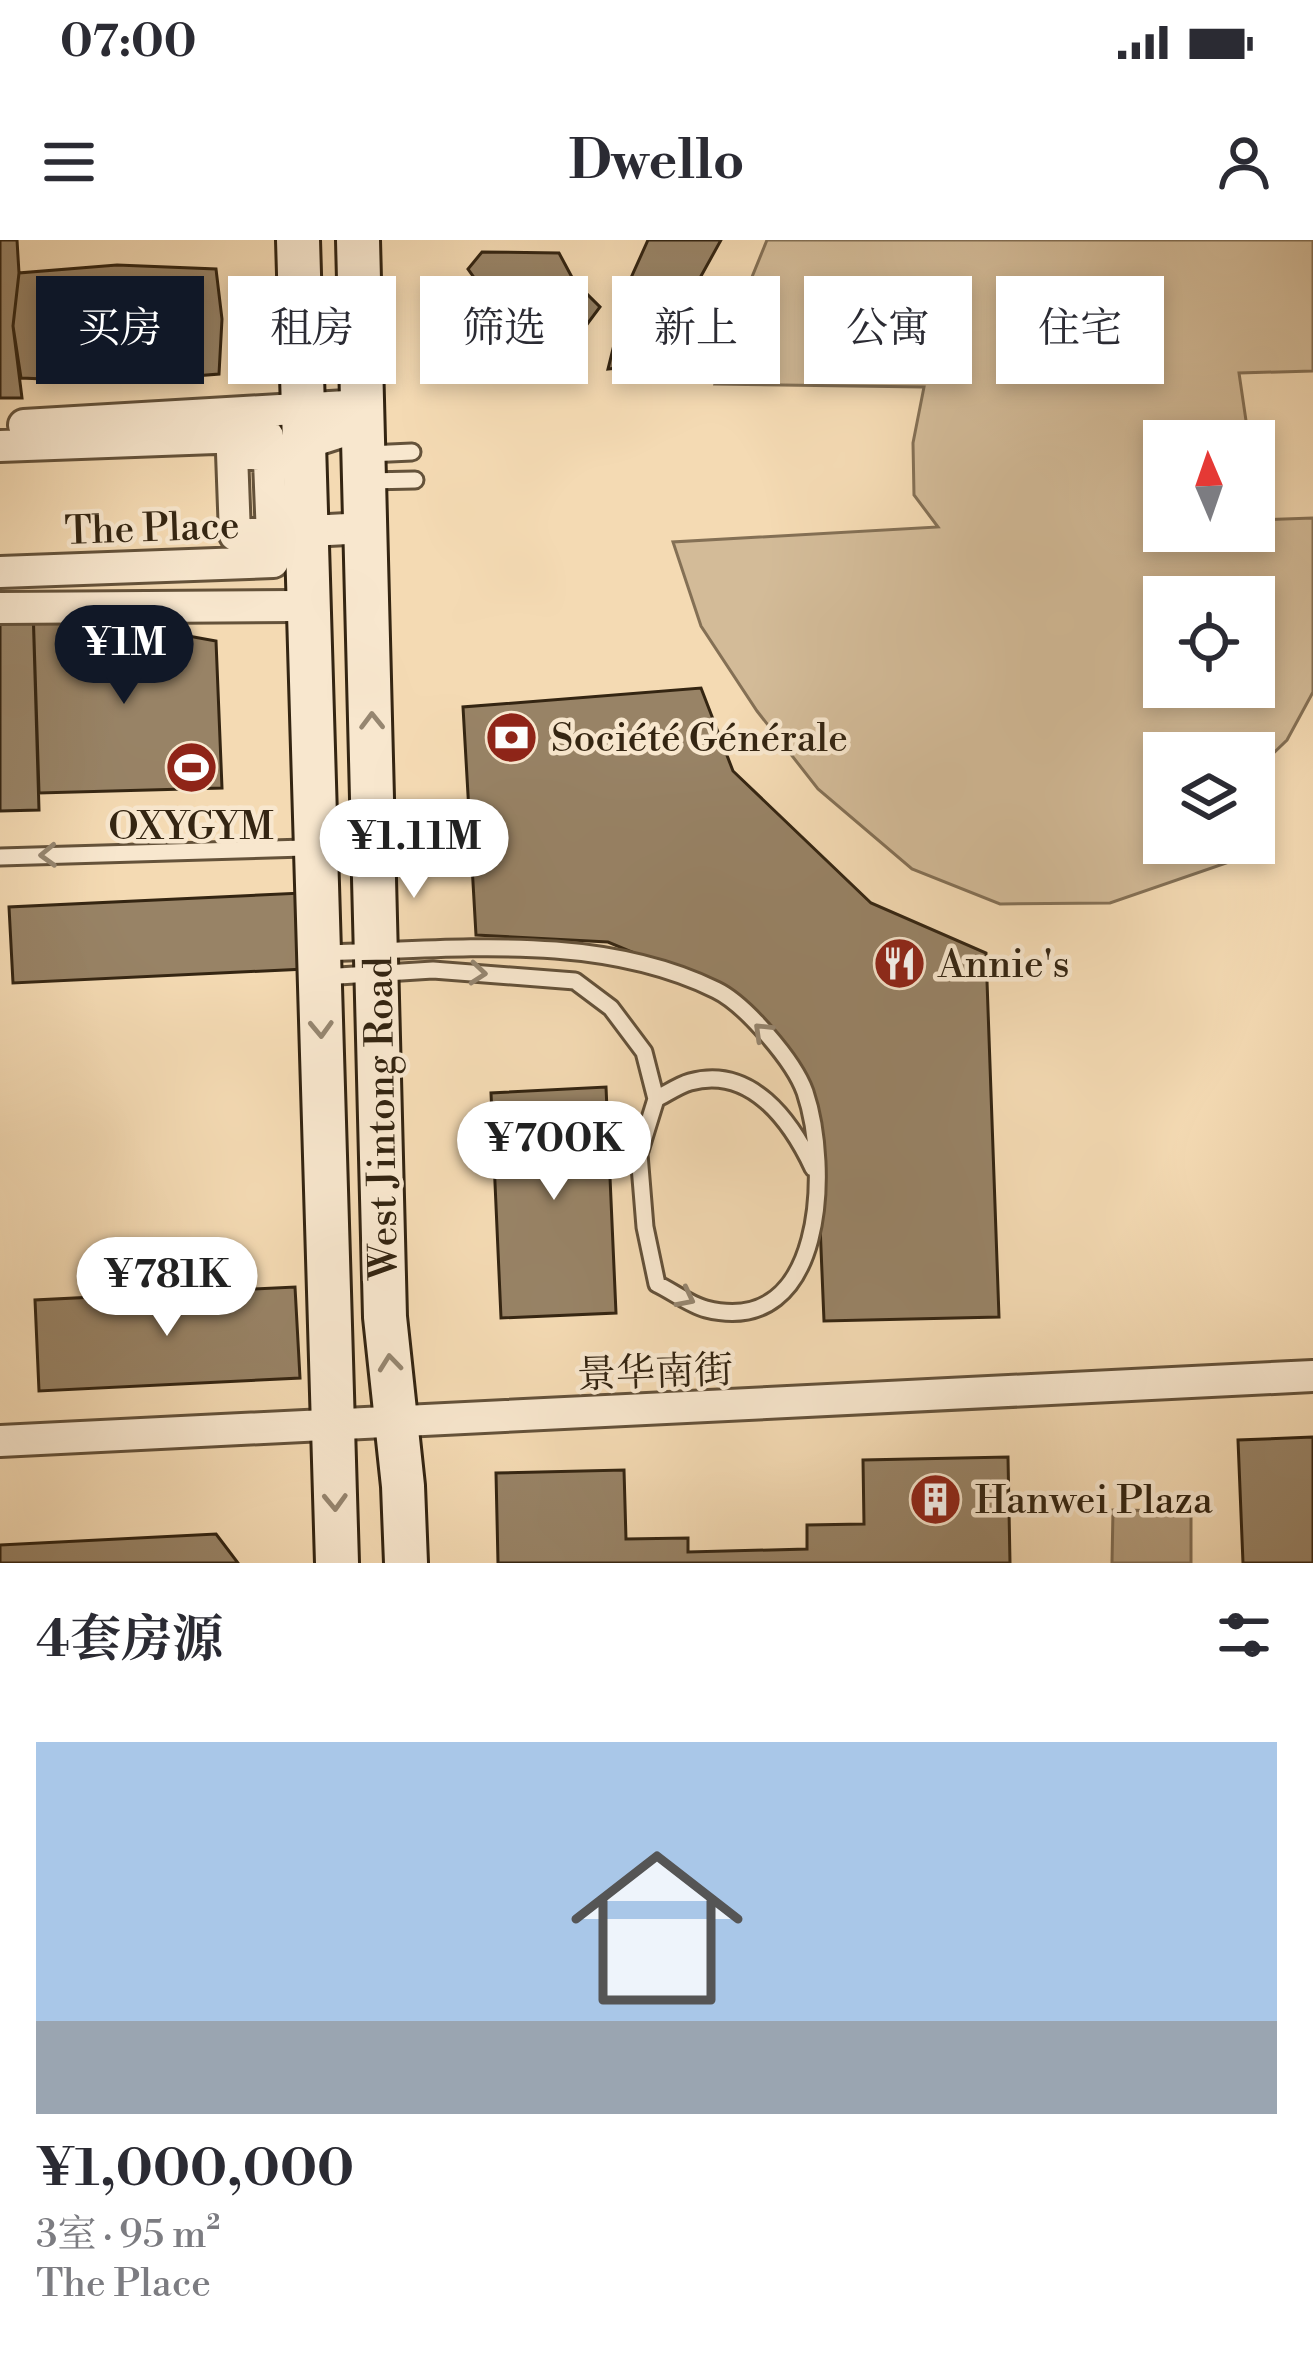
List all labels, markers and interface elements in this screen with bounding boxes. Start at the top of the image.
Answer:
text: 07:00 [60,14,197,71]
text: Dwello [568,128,745,196]
icon: menu [36,129,102,195]
icon: person [1211,129,1277,195]
chip: 买房 [36,276,204,384]
chip: 租房 [228,276,396,384]
chip: 筛选 [420,276,588,384]
chip: 新上 [612,276,780,384]
chip: 公寓 [804,276,972,384]
chip: 住宅 [996,276,1164,384]
north arrow [1143,420,1275,552]
map controls [1143,420,1275,864]
street label: The Place [64,502,240,557]
button: locate [1143,576,1275,708]
pin: ¥1M [66,605,182,707]
text: ¥1M [82,619,166,668]
bank icon: Société Générale [484,709,540,765]
one-way arrow [359,711,385,730]
place label: Société Générale [551,715,848,764]
button: layers [1143,732,1275,864]
sports icon: OXYGYM [163,740,219,796]
pin: ¥1.11M [316,799,512,901]
place label: OXYGYM [108,803,274,852]
text: ¥1.11M [347,813,481,862]
one-way arrow [38,842,57,868]
restaurant icon: Annie's [871,935,927,991]
place label: Annie's [937,941,1070,990]
street label: West Jintong Road [355,956,410,1282]
one-way arrow [469,960,488,986]
one-way arrow [308,1020,334,1039]
one-way arrow [754,1024,776,1046]
pin: ¥700K [470,1101,638,1203]
text: ¥700K [484,1115,624,1164]
pin: ¥781K [83,1237,251,1339]
text: ¥781K [104,1251,230,1300]
one-way arrow [674,1284,695,1308]
street label: 景华南街 [576,1346,734,1401]
one-way arrow [377,1353,403,1373]
building icon: Hanwei Plaza [908,1471,964,1527]
place label: Hanwei Plaza [975,1477,1213,1526]
one-way arrow [322,1493,348,1512]
icon: filters [1211,1602,1277,1668]
text: 4套房源 [36,1609,223,1673]
icon: home [549,1820,765,2036]
text: ¥1,000,000 [36,2138,354,2202]
text: 3室 · 95 m² [36,2211,220,2260]
text: The Place [36,2260,211,2309]

